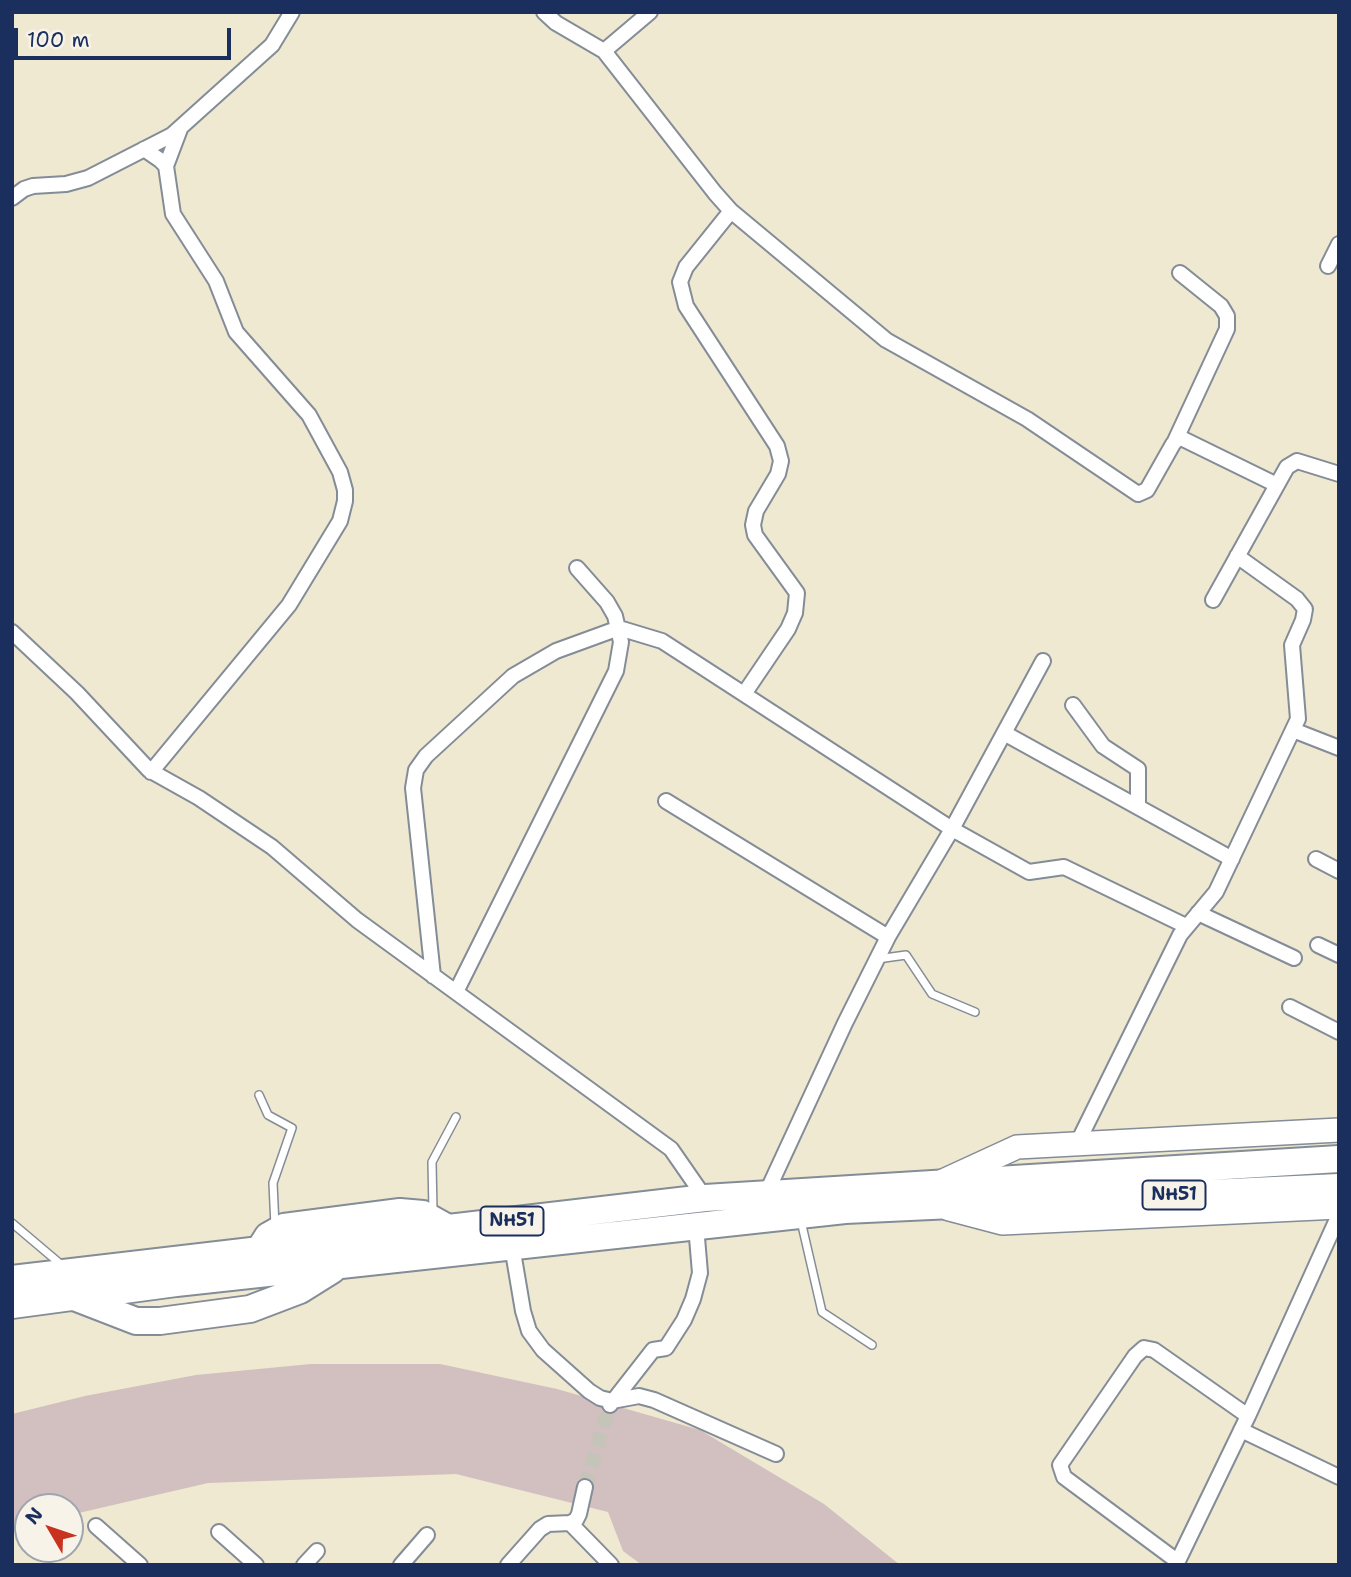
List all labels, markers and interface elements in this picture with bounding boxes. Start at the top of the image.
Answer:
scale bar [18,14,234,58]
text: 100 m [27,26,90,54]
road number: NH51 [1142,1180,1206,1210]
road number: NH51 [480,1206,544,1236]
north arrow [14,1493,84,1563]
text: N [19,1502,48,1529]

